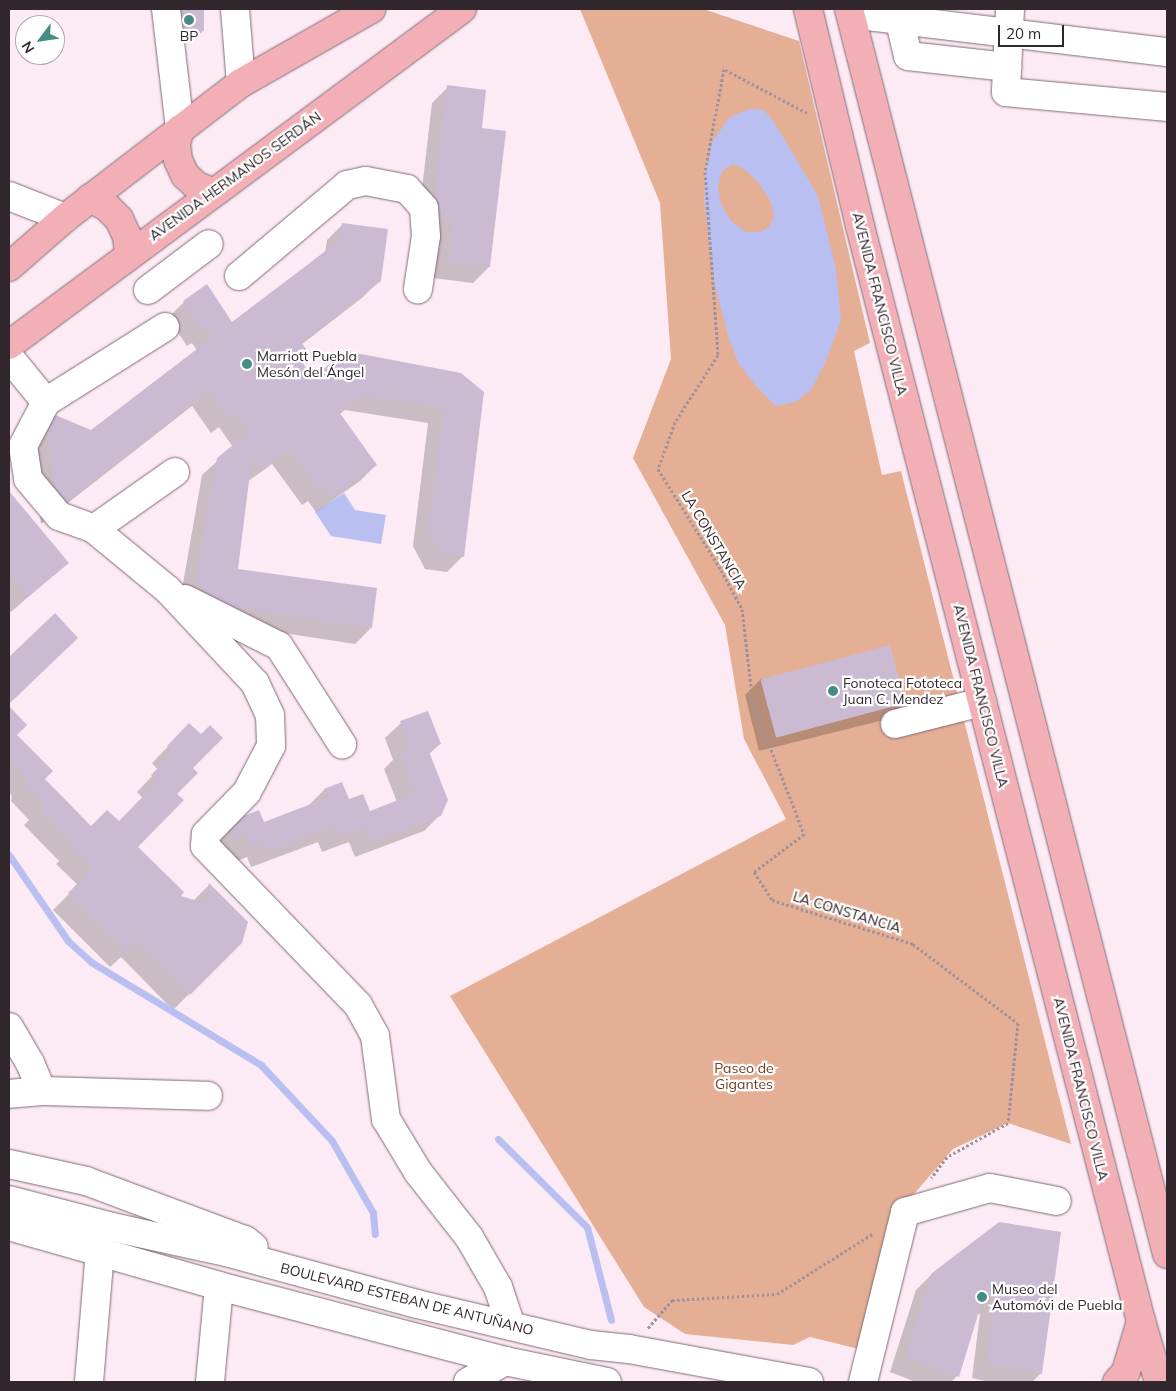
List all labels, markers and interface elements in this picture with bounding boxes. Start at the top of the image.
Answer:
marker: BP [183,14,195,26]
north arrow [15,15,65,65]
scale bar [1001,15,1067,47]
text: 20 m [1006,24,1041,43]
place label: BP [180,28,198,44]
text: N [18,38,38,56]
street label: AVENIDA HERMANOS SERDÁN [146,108,324,244]
street label: AVENIDA FRANCISCO VILLA [849,211,911,397]
place label: Marriott Puebla Mesón del Ángel [257,348,364,381]
marker: Marriott Puebla Mesón del Ángel [241,358,253,370]
street label: LA CONSTANCIA [678,488,750,592]
street label: AVENIDA FRANCISCO VILLA [950,603,1012,789]
place label: Fonoteca Fototeca Juan C. Mendez [843,675,962,708]
marker: Fonoteca Fototeca Juan C. Mendez [827,685,839,697]
street label: LA CONSTANCIA [791,888,903,936]
street label: AVENIDA FRANCISCO VILLA [1050,996,1112,1182]
park label: Paseo de Gigantes [714,1060,774,1092]
street label: BOULEVARD ESTEBAN DE ANTUÑANO [279,1259,535,1339]
place label: Museo del Automóvi de Puebla [992,1281,1122,1314]
marker: Museo del Automóvi de Puebla [976,1291,988,1303]

